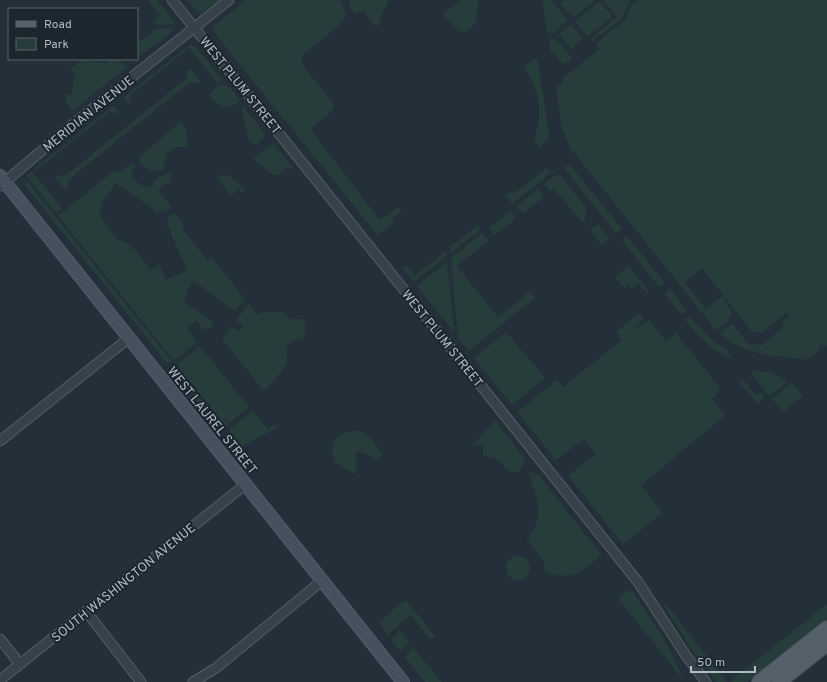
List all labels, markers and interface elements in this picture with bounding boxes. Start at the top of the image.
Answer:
legend [8,8,138,60]
text: Road [44,17,72,33]
street label: WEST PLUM STREET [195,34,284,138]
text: Park [44,37,69,53]
street label: MERIDIAN AVENUE [41,73,138,156]
street label: WEST PLUM STREET [397,287,486,391]
street label: WEST LAUREL STREET [163,364,260,478]
street label: SOUTH WASHINGTON AVENUE [49,520,200,647]
scale bar [691,648,755,674]
text: 50 m [697,655,725,671]

